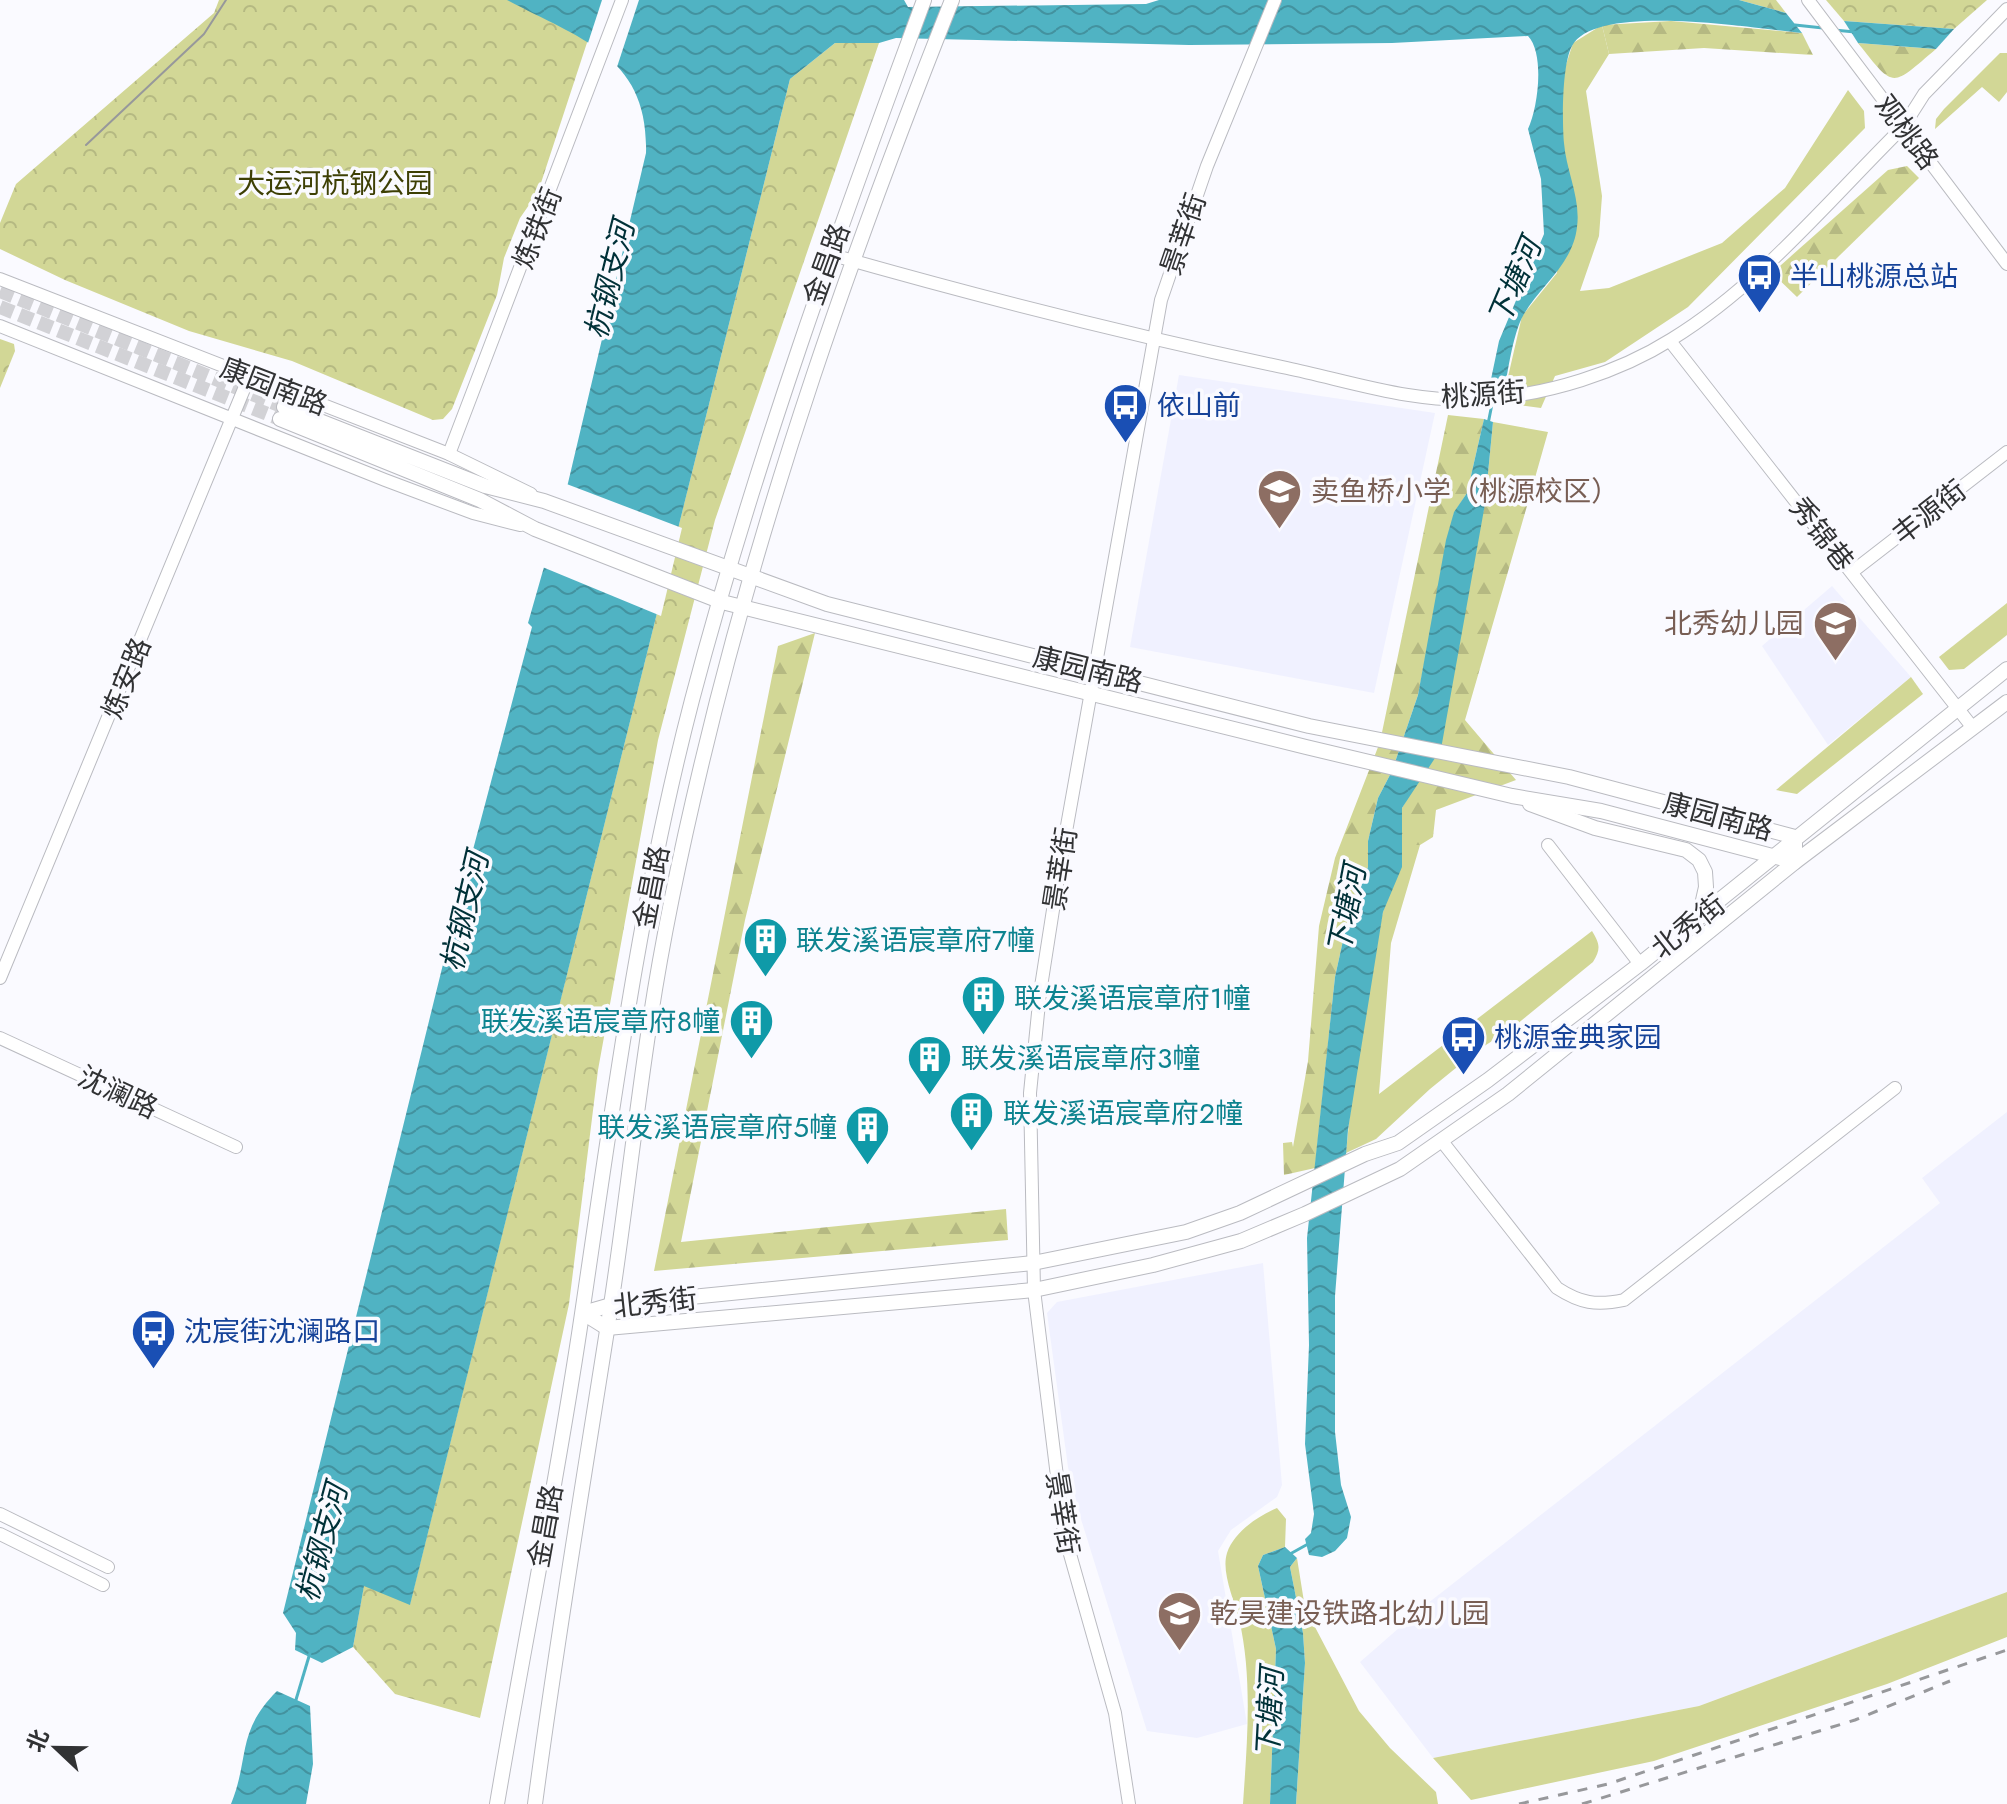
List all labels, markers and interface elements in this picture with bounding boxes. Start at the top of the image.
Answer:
street label: 观桃路 [1865,86,1948,178]
park label: 大运河杭钢公园 [237,163,433,204]
street label: 炼铁街 [503,182,572,275]
street label: 景莘街 [1150,188,1217,281]
water label: 杭钢支河 [574,212,646,343]
street label: 金昌路 [793,218,860,311]
water label: 下塘河 [1477,227,1554,332]
bus stop icon: 半山桃源总站 [1735,252,1783,315]
place label: 半山桃源总站 [1790,256,1958,297]
street label: 康园南路 [214,347,333,426]
street label: 桃源街 [1440,371,1526,418]
bus stop icon: 依山前 [1102,381,1150,444]
place label: 依山前 [1157,385,1241,426]
school or university icon: 卖鱼桥小学（桃源校区） [1256,467,1304,530]
street label: 丰源街 [1884,470,1975,554]
place label: 卖鱼桥小学（桃源校区） [1311,471,1619,512]
street label: 秀锦巷 [1780,489,1864,580]
school or university icon: 北秀幼儿园 [1811,599,1859,662]
place label: 北秀幼儿园 [1664,603,1804,644]
street label: 炼安路 [92,632,161,725]
street label: 康园南路 [1029,636,1147,703]
street label: 康园南路 [1658,782,1777,851]
street label: 景莘街 [1034,824,1087,914]
street label: 金昌路 [623,842,680,932]
water label: 杭钢支河 [430,844,500,975]
water label: 下塘河 [1317,857,1377,958]
street label: 北秀街 [1643,884,1734,968]
building icon: 联发溪语宸章府7幢 [741,916,789,979]
place label: 联发溪语宸章府7幢 [796,920,1035,961]
building icon: 联发溪语宸章府1幢 [959,974,1007,1037]
place label: 联发溪语宸章府1幢 [1014,978,1251,1019]
building icon: 联发溪语宸章府8幢 [727,997,775,1060]
place label: 联发溪语宸章府8幢 [481,1001,720,1042]
bus stop icon: 桃源金典家园 [1439,1013,1487,1076]
place label: 桃源金典家园 [1494,1017,1662,1058]
building icon: 联发溪语宸章府3幢 [906,1034,954,1097]
place label: 联发溪语宸章府3幢 [961,1038,1200,1079]
street label: 沈澜路 [71,1056,165,1129]
building icon: 联发溪语宸章府2幢 [948,1089,996,1152]
place label: 联发溪语宸章府2幢 [1003,1093,1243,1134]
building icon: 联发溪语宸章府5幢 [844,1103,892,1166]
place label: 联发溪语宸章府5幢 [597,1107,837,1148]
street label: 北秀街 [611,1278,699,1327]
bus stop icon: 沈宸街沈澜路口 [129,1307,177,1370]
place label: 沈宸街沈澜路口 [184,1311,380,1352]
street label: 景莘街 [1036,1468,1089,1558]
water label: 杭钢支河 [285,1475,359,1606]
street label: 金昌路 [518,1481,573,1571]
school or university icon: 乾昊建设铁路北幼儿园 [1155,1589,1203,1652]
place label: 乾昊建设铁路北幼儿园 [1210,1593,1490,1634]
water label: 下塘河 [1246,1662,1294,1759]
north arrow [16,1708,96,1788]
text: 北 [18,1724,56,1757]

